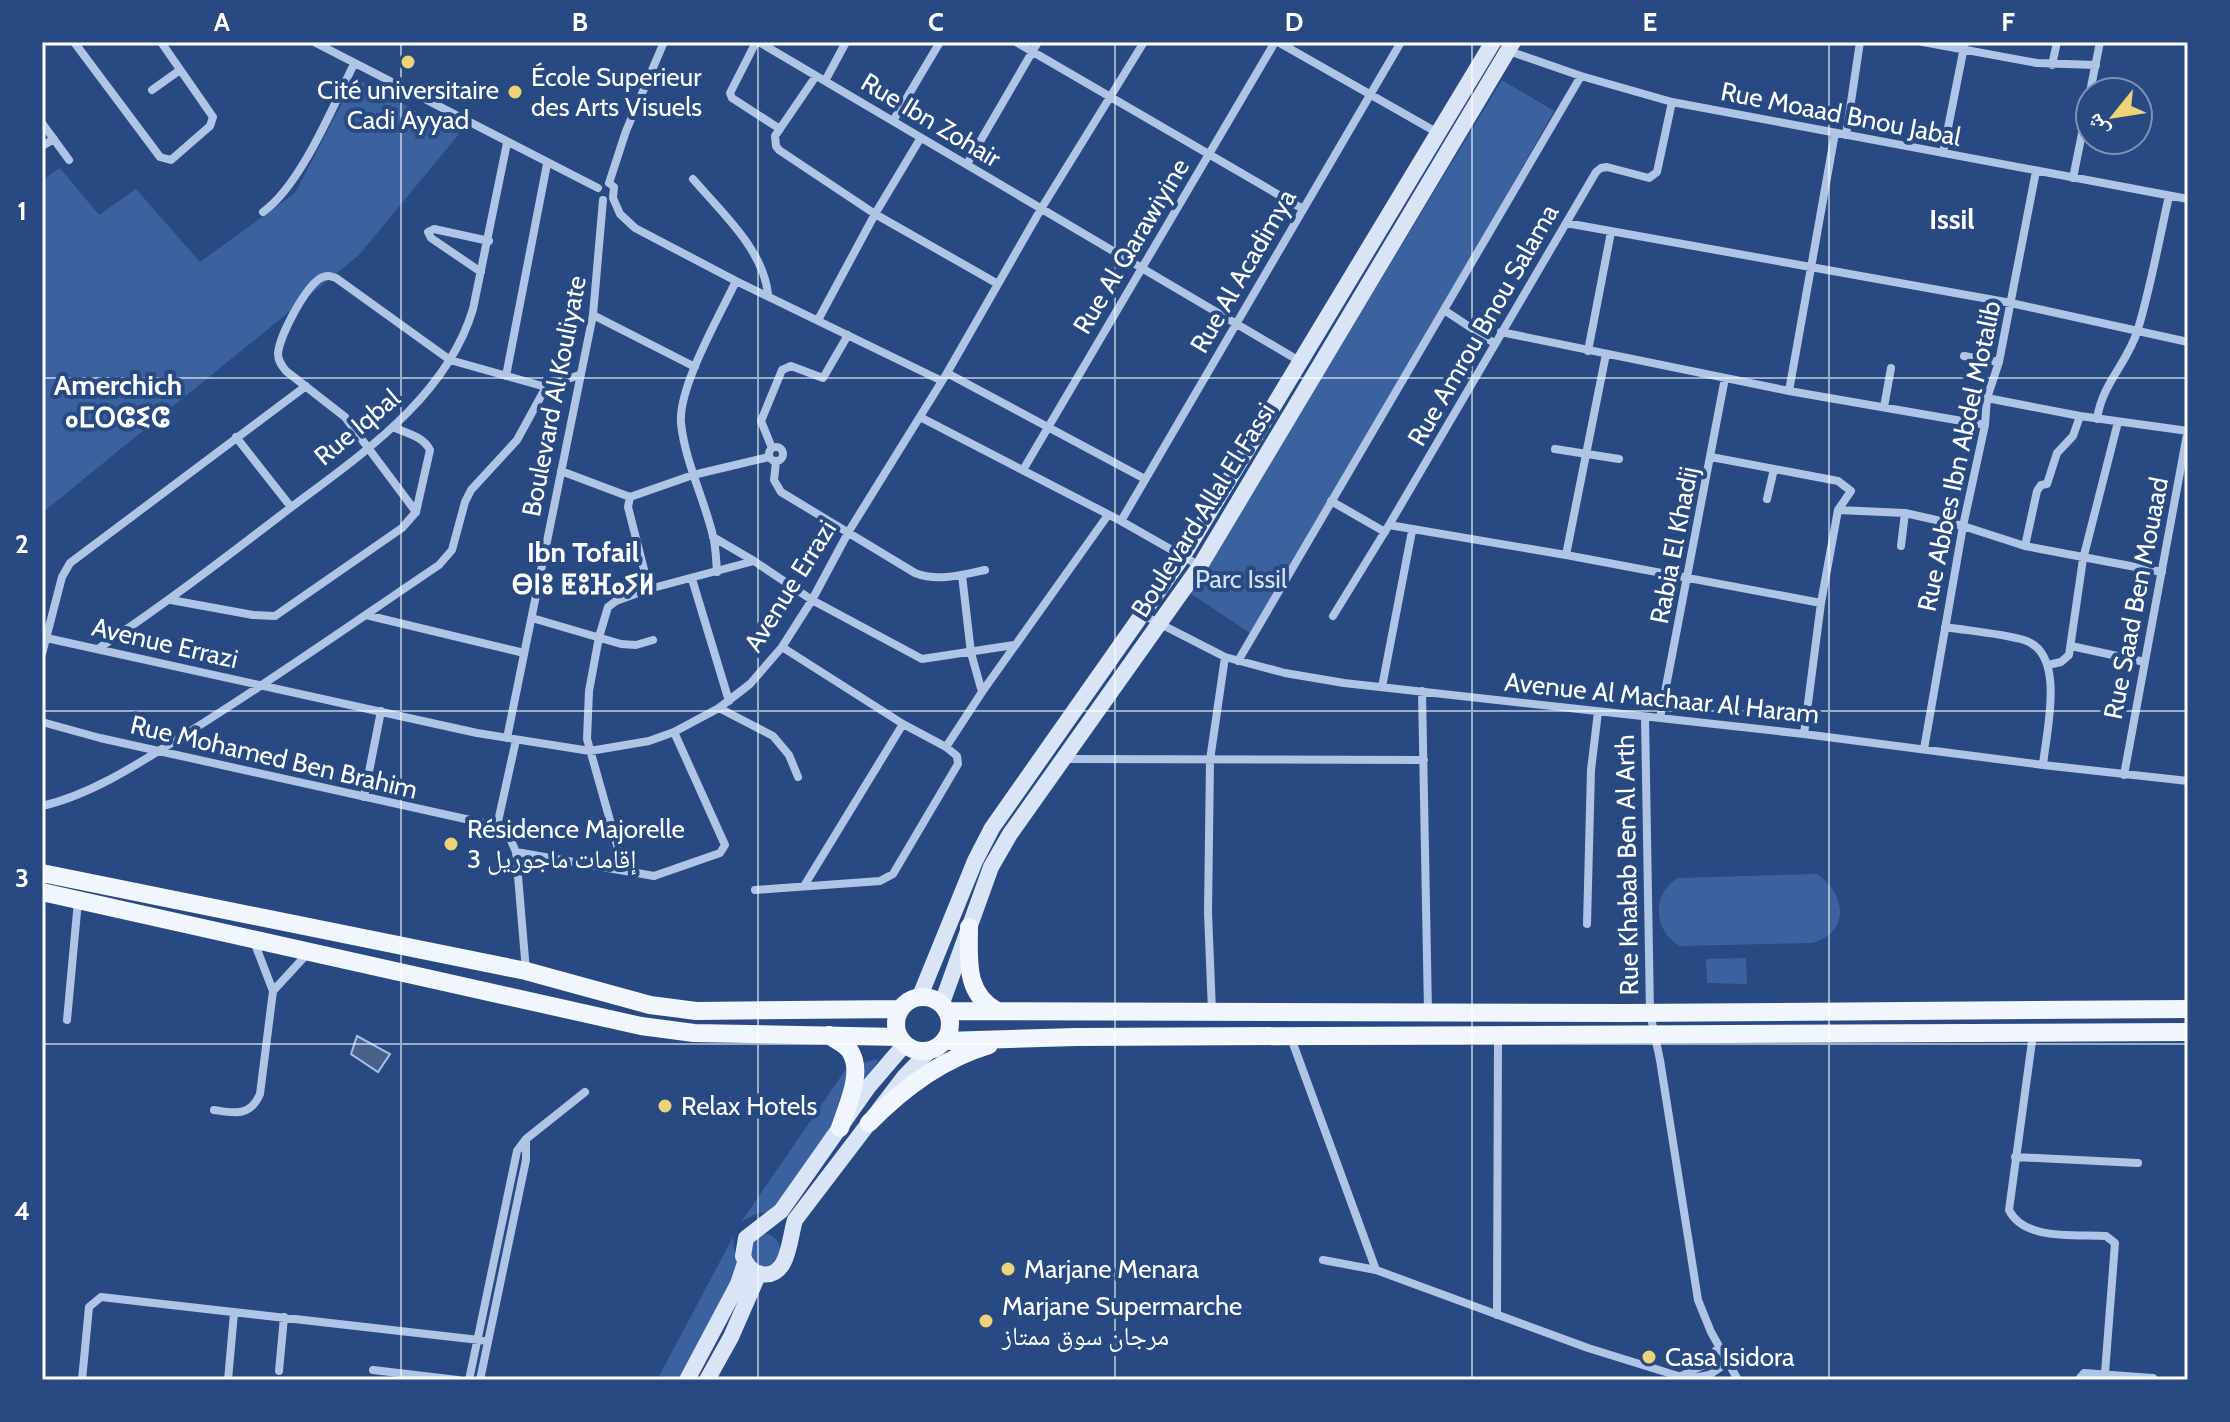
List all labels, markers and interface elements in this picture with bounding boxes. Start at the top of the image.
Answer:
text: A [214,6,231,38]
text: B [572,6,588,38]
text: C [928,6,944,38]
text: D [1285,6,1303,38]
text: E [1643,6,1657,38]
text: F [2001,6,2015,38]
marker: Cité universitaire Cadi Ayyad [399,53,417,71]
place label: École Superieur des Arts Visuels [531,61,702,123]
street label: Rue Ibn Zohair [855,66,1007,175]
place label: Cité universitaire Cadi Ayyad [317,74,499,136]
street label: Rue Moaad Bnou Jabal [1718,75,1964,153]
north arrow [2074,76,2154,156]
marker: École Superieur des Arts Visuels [506,83,524,101]
text: ش [2080,109,2115,143]
street label: Rue Al Qarawiyine [1066,152,1196,340]
street label: Rue Al Acadimya [1183,183,1303,359]
text: 1 [17,195,27,227]
street label: Rue Amrou Bnou Salama [1401,198,1566,452]
district label: Issil [1929,202,1975,236]
street label: Boulevard Al Kouliyate [515,273,593,519]
street label: Rue Abbes Ibn Abdel Motalib [1910,298,2008,614]
district label: Amerchich ⴰⵎⵔⵛⵉⵛ [54,368,182,434]
street label: Rue Iqbal [308,382,406,472]
street label: Boulevard Allal El Fassi [1124,397,1282,623]
street label: Rabia El Khadij [1643,464,1705,626]
street label: Rue Saad Ben Mouaad [2097,474,2175,722]
street label: Avenue Errazi [737,514,843,658]
text: 2 [15,528,29,560]
district label: Ibn Tofail ⴱⵏⵓ ⵟⵓⴼⴰⵢⵍ [511,535,655,601]
park label: Parc Issil [1195,563,1287,595]
street label: Avenue Errazi [89,611,241,675]
street label: Avenue Al Machaar Al Haram [1503,666,1821,730]
street label: Rue Mohamed Ben Brahim [127,708,421,806]
street label: Rue Khabab Ben Al Arth [1609,734,1645,996]
place label: Résidence Majorelle إقامات ماجوريل 3 [467,813,685,876]
marker: Résidence Majorelle إقامات ماجوريل 3 [442,835,460,853]
text: 3 [15,862,29,894]
place label: Relax Hotels [681,1090,818,1122]
marker: Relax Hotels [656,1097,674,1115]
text: 4 [14,1195,30,1227]
place label: Marjane Menara [1024,1253,1200,1285]
marker: Marjane Menara [999,1260,1017,1278]
place label: Marjane Supermarche مرجان سوق ممتاز [1001,1290,1242,1352]
marker: Marjane Supermarche مرجان سوق ممتاز [977,1312,995,1330]
place label: Casa Isidora [1665,1341,1795,1373]
marker: Casa Isidora [1640,1348,1658,1366]

